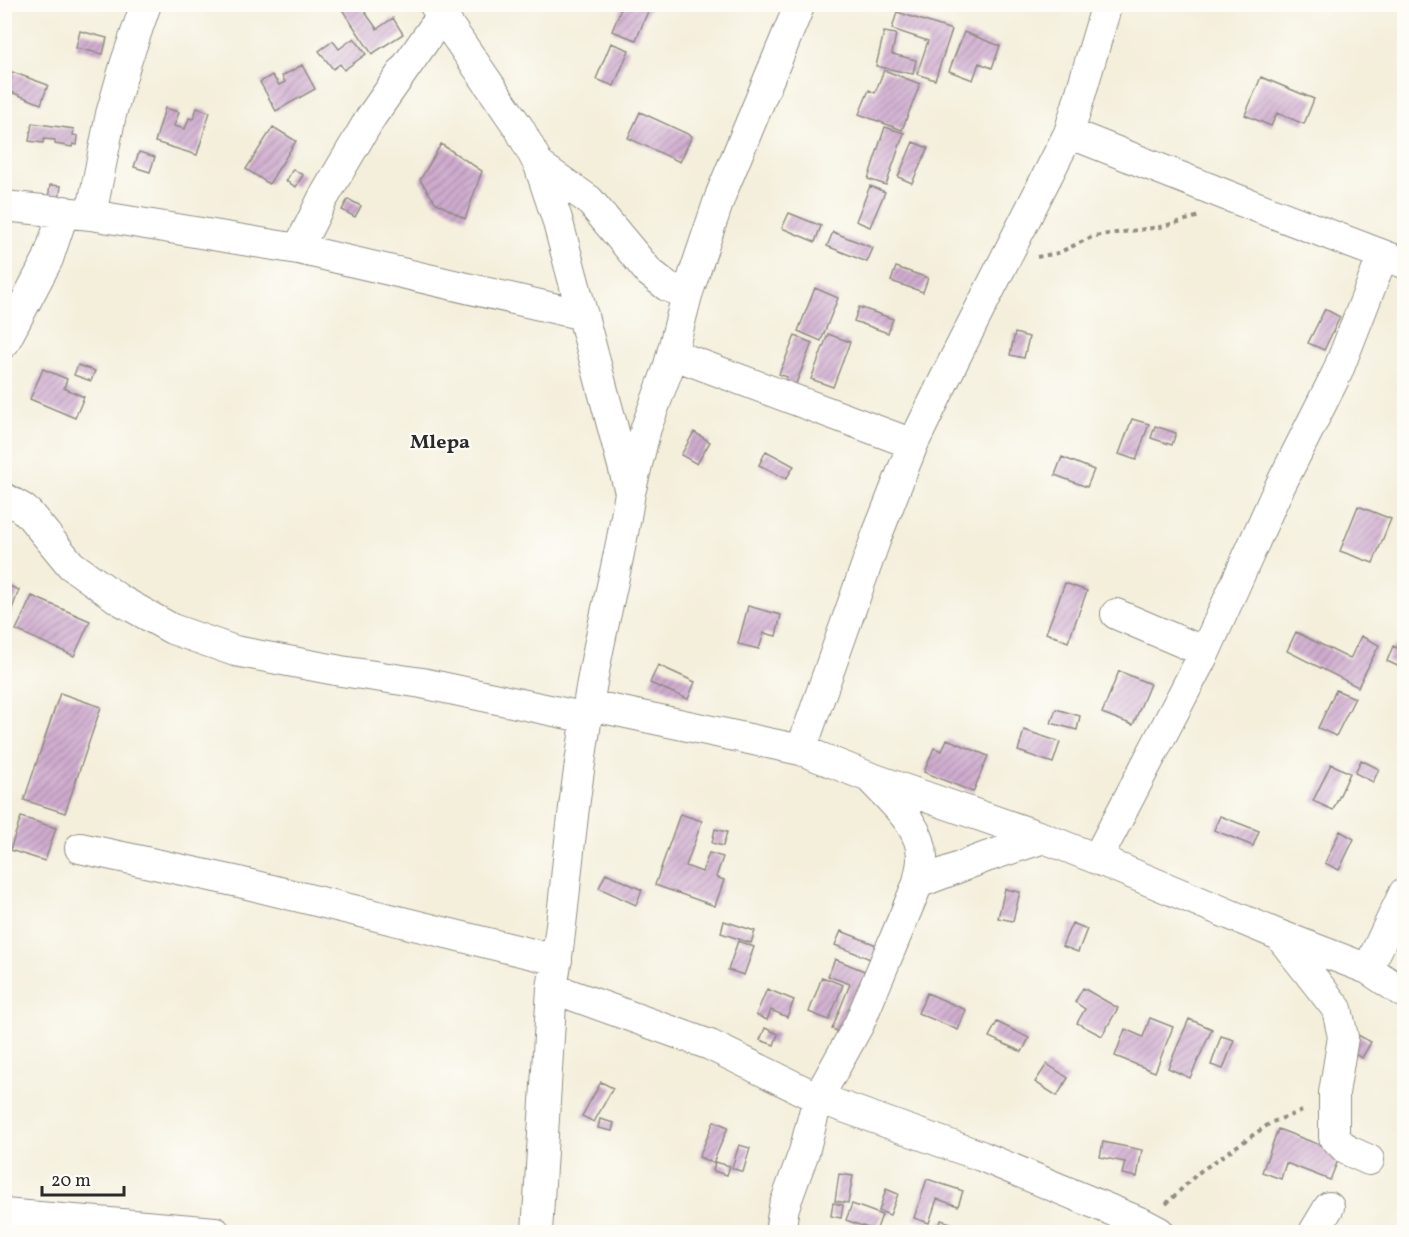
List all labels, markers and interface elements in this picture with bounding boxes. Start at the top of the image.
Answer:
district label: Mlepa [410,429,470,457]
scale bar [42,1159,124,1197]
text: 20 m [51,1169,91,1194]

